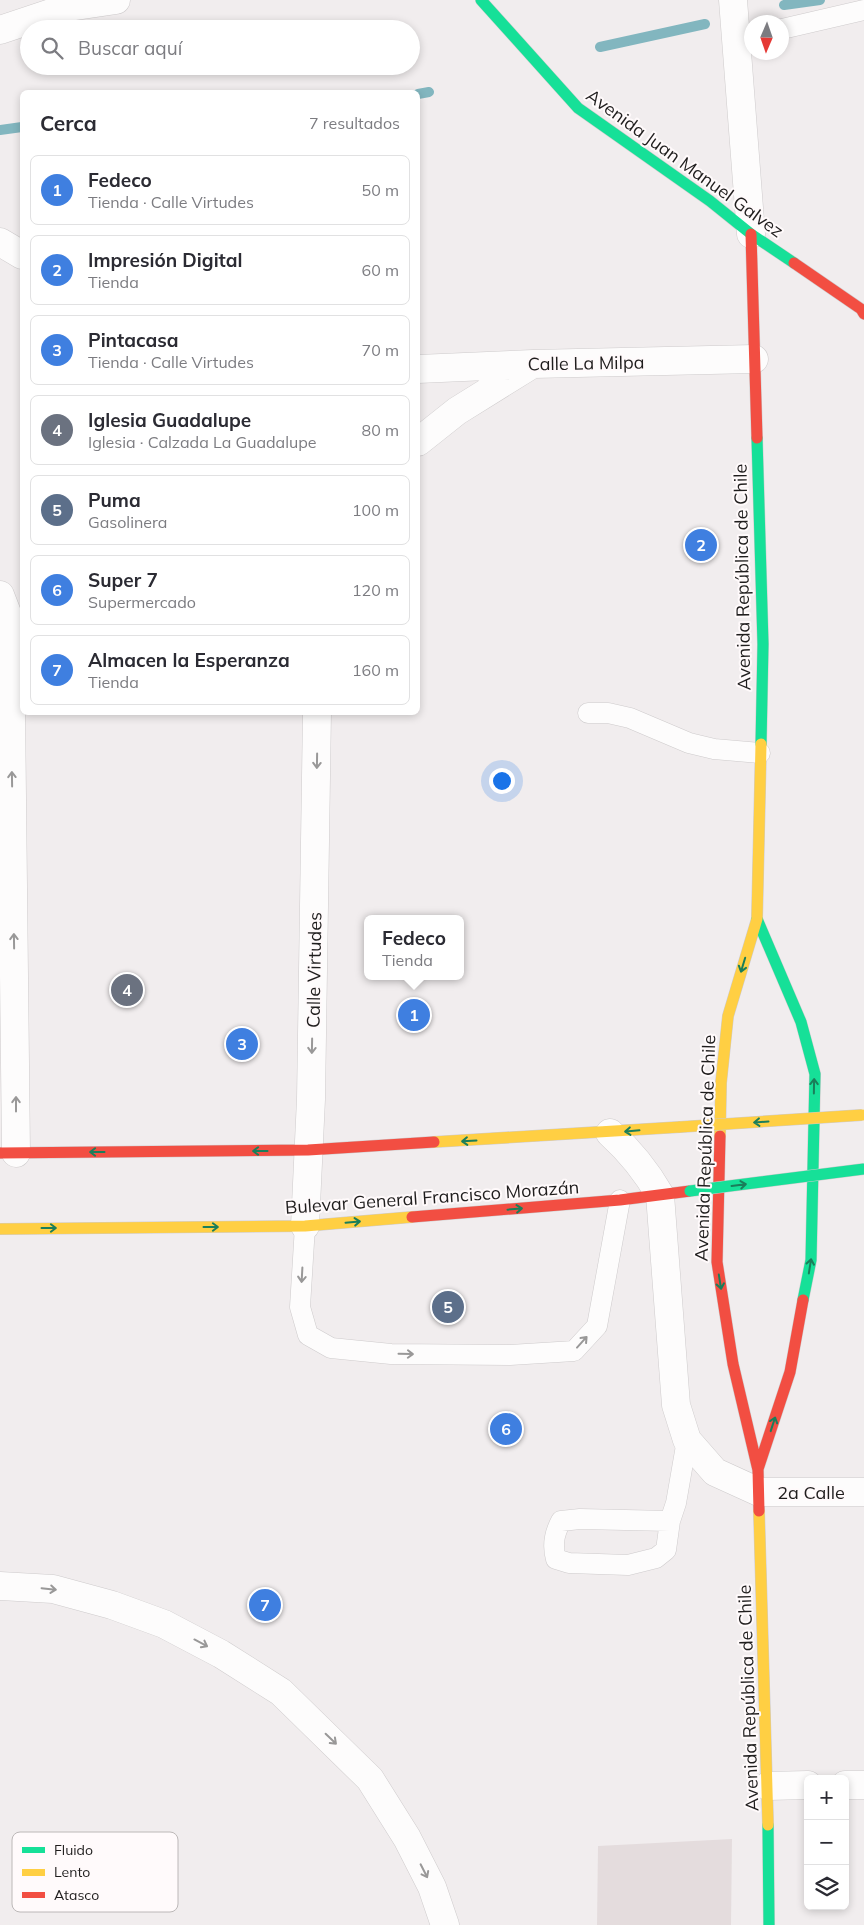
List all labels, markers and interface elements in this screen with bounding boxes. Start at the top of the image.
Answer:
north arrow [744,15,789,60]
search box [20,20,420,75]
icon: search [38,34,66,62]
text: Buscar aquí [78,36,182,60]
street label: Avenida Juan Manuel Galvez [582,84,788,242]
text: Cerca [40,110,97,136]
text: 7 resultados [309,113,400,133]
text: Fedeco [88,168,152,192]
text: 1 [52,180,62,200]
text: 50 m [362,180,399,200]
text: Tienda · Calle Virtudes [88,192,254,212]
text: Impresión Digital [88,248,243,272]
text: 2 [52,260,62,280]
text: 60 m [362,260,399,280]
text: Tienda [88,272,139,292]
text: Pintacasa [88,328,179,352]
text: 3 [52,340,62,360]
text: 70 m [362,340,399,360]
street label: Calle La Milpa [527,350,645,376]
text: Tienda · Calle Virtudes [88,352,254,372]
text: Iglesia Guadalupe [88,408,251,432]
text: 4 [52,420,62,440]
text: 80 m [362,420,399,440]
text: Iglesia · Calzada La Guadalupe [88,432,317,452]
street label: Avenida República de Chile [729,464,755,690]
text: Puma [88,488,141,512]
text: 5 [52,500,62,520]
text: 100 m [352,500,399,520]
text: Gasolinera [88,512,167,532]
pin: 2 [685,526,717,564]
text: Super 7 [88,568,158,592]
text: 6 [52,580,62,600]
text: 120 m [352,580,399,600]
text: Supermercado [88,592,196,612]
text: Almacen la Esperanza [88,648,290,672]
text: 7 [52,660,62,680]
text: 160 m [352,660,399,680]
text: Tienda [88,672,139,692]
one-way arrow [312,752,322,769]
your location [489,768,515,794]
one-way arrow [7,771,17,788]
street label: Calle Virtudes [301,912,327,1028]
popup [364,915,464,980]
text: Fedeco [382,926,446,950]
one-way arrow [9,934,19,950]
text: Tienda [382,950,433,970]
one-way arrow [737,957,747,973]
pin: 4 [111,971,143,1009]
pin: 1 [398,996,430,1034]
pin: 3 [226,1025,258,1063]
street label: Avenida República de Chile [690,1034,720,1262]
one-way arrow [307,1038,317,1054]
one-way arrow [810,1078,819,1094]
one-way arrow [11,1096,21,1112]
one-way arrow [754,1117,770,1127]
one-way arrow [624,1127,640,1136]
one-way arrow [462,1137,478,1146]
one-way arrow [252,1146,268,1156]
one-way arrow [89,1147,106,1157]
street label: Bulevar General Francisco Morazán [284,1175,580,1219]
one-way arrow [730,1180,746,1190]
one-way arrow [507,1204,523,1213]
one-way arrow [345,1218,361,1227]
one-way arrow [202,1222,219,1232]
one-way arrow [40,1223,56,1233]
one-way arrow [805,1258,815,1274]
one-way arrow [297,1267,306,1283]
one-way arrow [715,1274,725,1290]
pin: 5 [432,1288,464,1326]
one-way arrow [576,1336,588,1349]
one-way arrow [398,1349,414,1359]
pin: 6 [490,1410,522,1448]
one-way arrow [769,1416,778,1432]
street label: 2a Calle [777,1481,845,1504]
one-way arrow [40,1584,56,1594]
street label: Avenida República de Chile [733,1584,763,1812]
pin: 7 [249,1586,281,1624]
one-way arrow [193,1639,208,1649]
one-way arrow [325,1733,337,1745]
map controls [804,1775,849,1910]
button: + [804,1775,849,1820]
button: − [804,1820,849,1865]
legend [12,1832,178,1912]
text: Fluido [54,1841,93,1859]
text: Lento [54,1863,90,1881]
one-way arrow [420,1863,429,1878]
button: layers [804,1865,849,1910]
text: Atasco [54,1886,99,1904]

